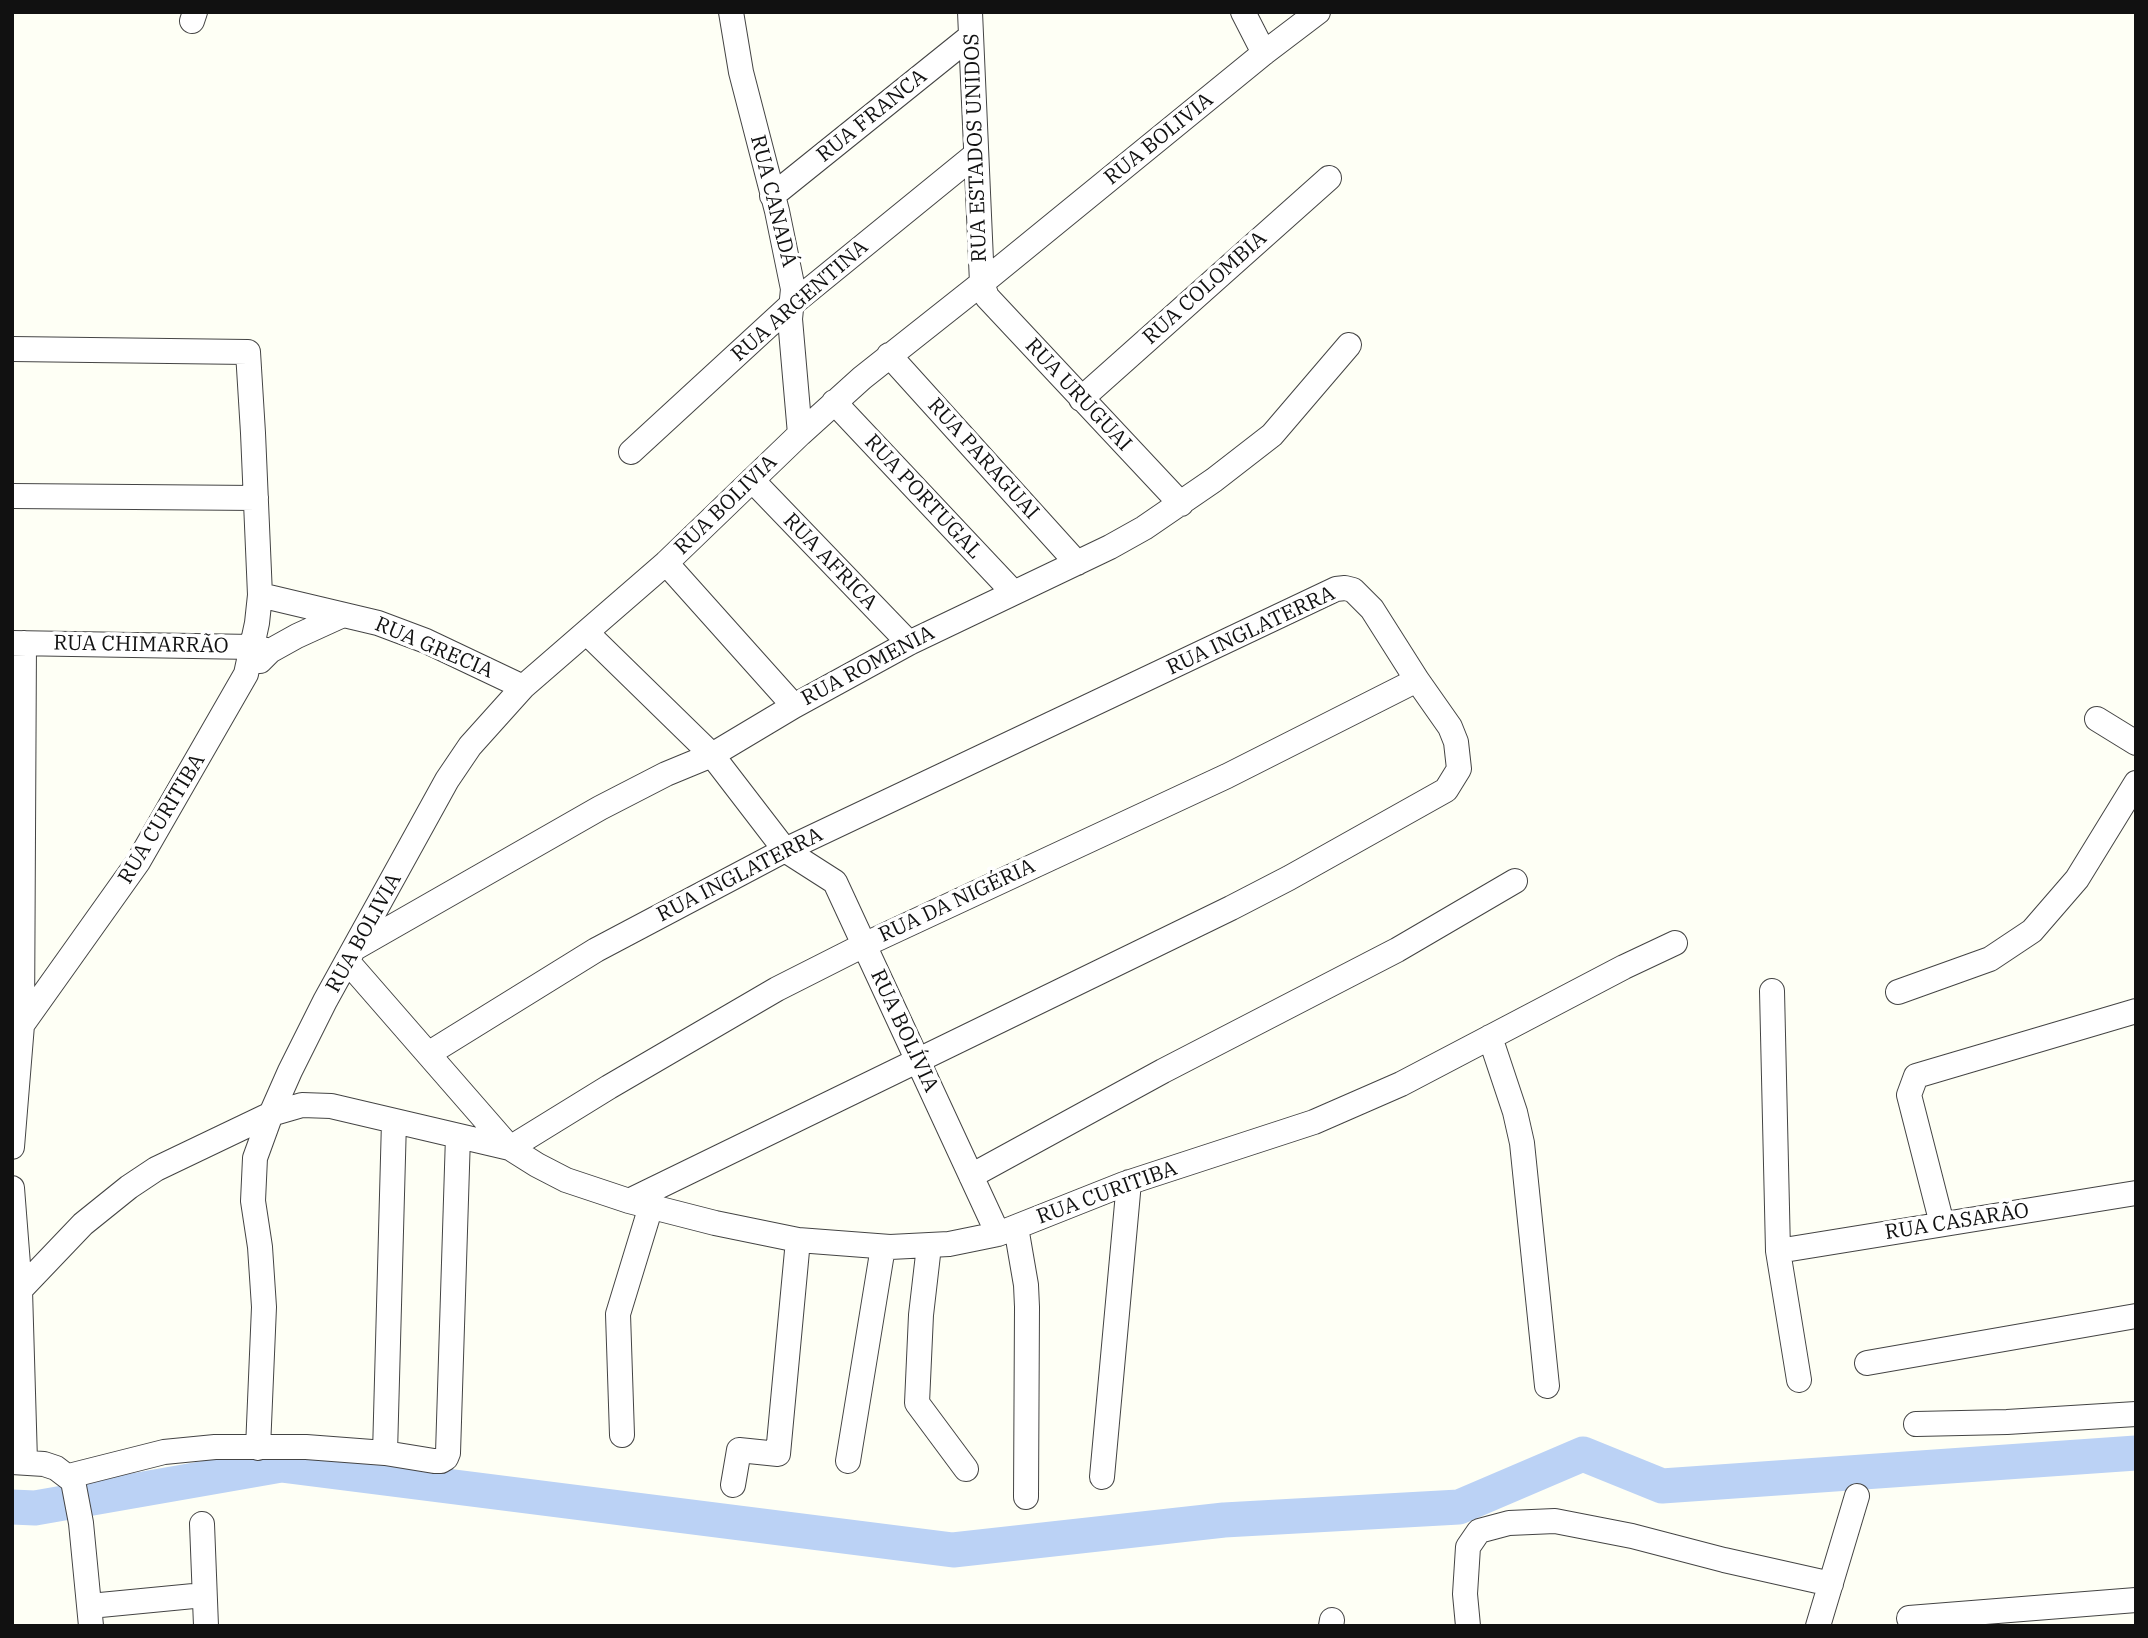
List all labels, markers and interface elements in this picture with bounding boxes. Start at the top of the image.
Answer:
street label: RUA ESTADOS UNIDOS [959,33,993,263]
street label: RUA FRANCA [812,64,932,168]
street label: RUA BOLIVIA [1100,88,1218,190]
street label: RUA CANADÁ [744,132,802,270]
street label: RUA COLOMBIA [1138,226,1272,350]
street label: RUA ARGENTINA [727,235,873,367]
street label: RUA URUGUAI [1020,334,1136,456]
street label: RUA PARAGUAI [922,393,1044,525]
street label: RUA PORTUGAL [859,430,987,564]
street label: RUA BOLIVIA [670,450,782,560]
street label: RUA AFRICA [778,508,882,616]
street label: RUA INGLATERRA [1163,581,1339,681]
street label: RUA GRECIA [371,612,497,684]
street label: RUA ROMENIA [797,620,939,712]
street label: RUA CHIMARRÃO [53,631,229,659]
street label: RUA CURITIBA [113,749,211,889]
street label: RUA INGLATERRA [653,822,827,928]
street label: RUA DA NIGÉRIA [875,854,1039,948]
street label: RUA BOLIVIA [321,869,407,997]
street label: RUA BOLÍVIA [865,966,943,1096]
street label: RUA CURITIBA [1033,1156,1181,1230]
street label: RUA CASARÃO [1883,1198,2031,1246]

